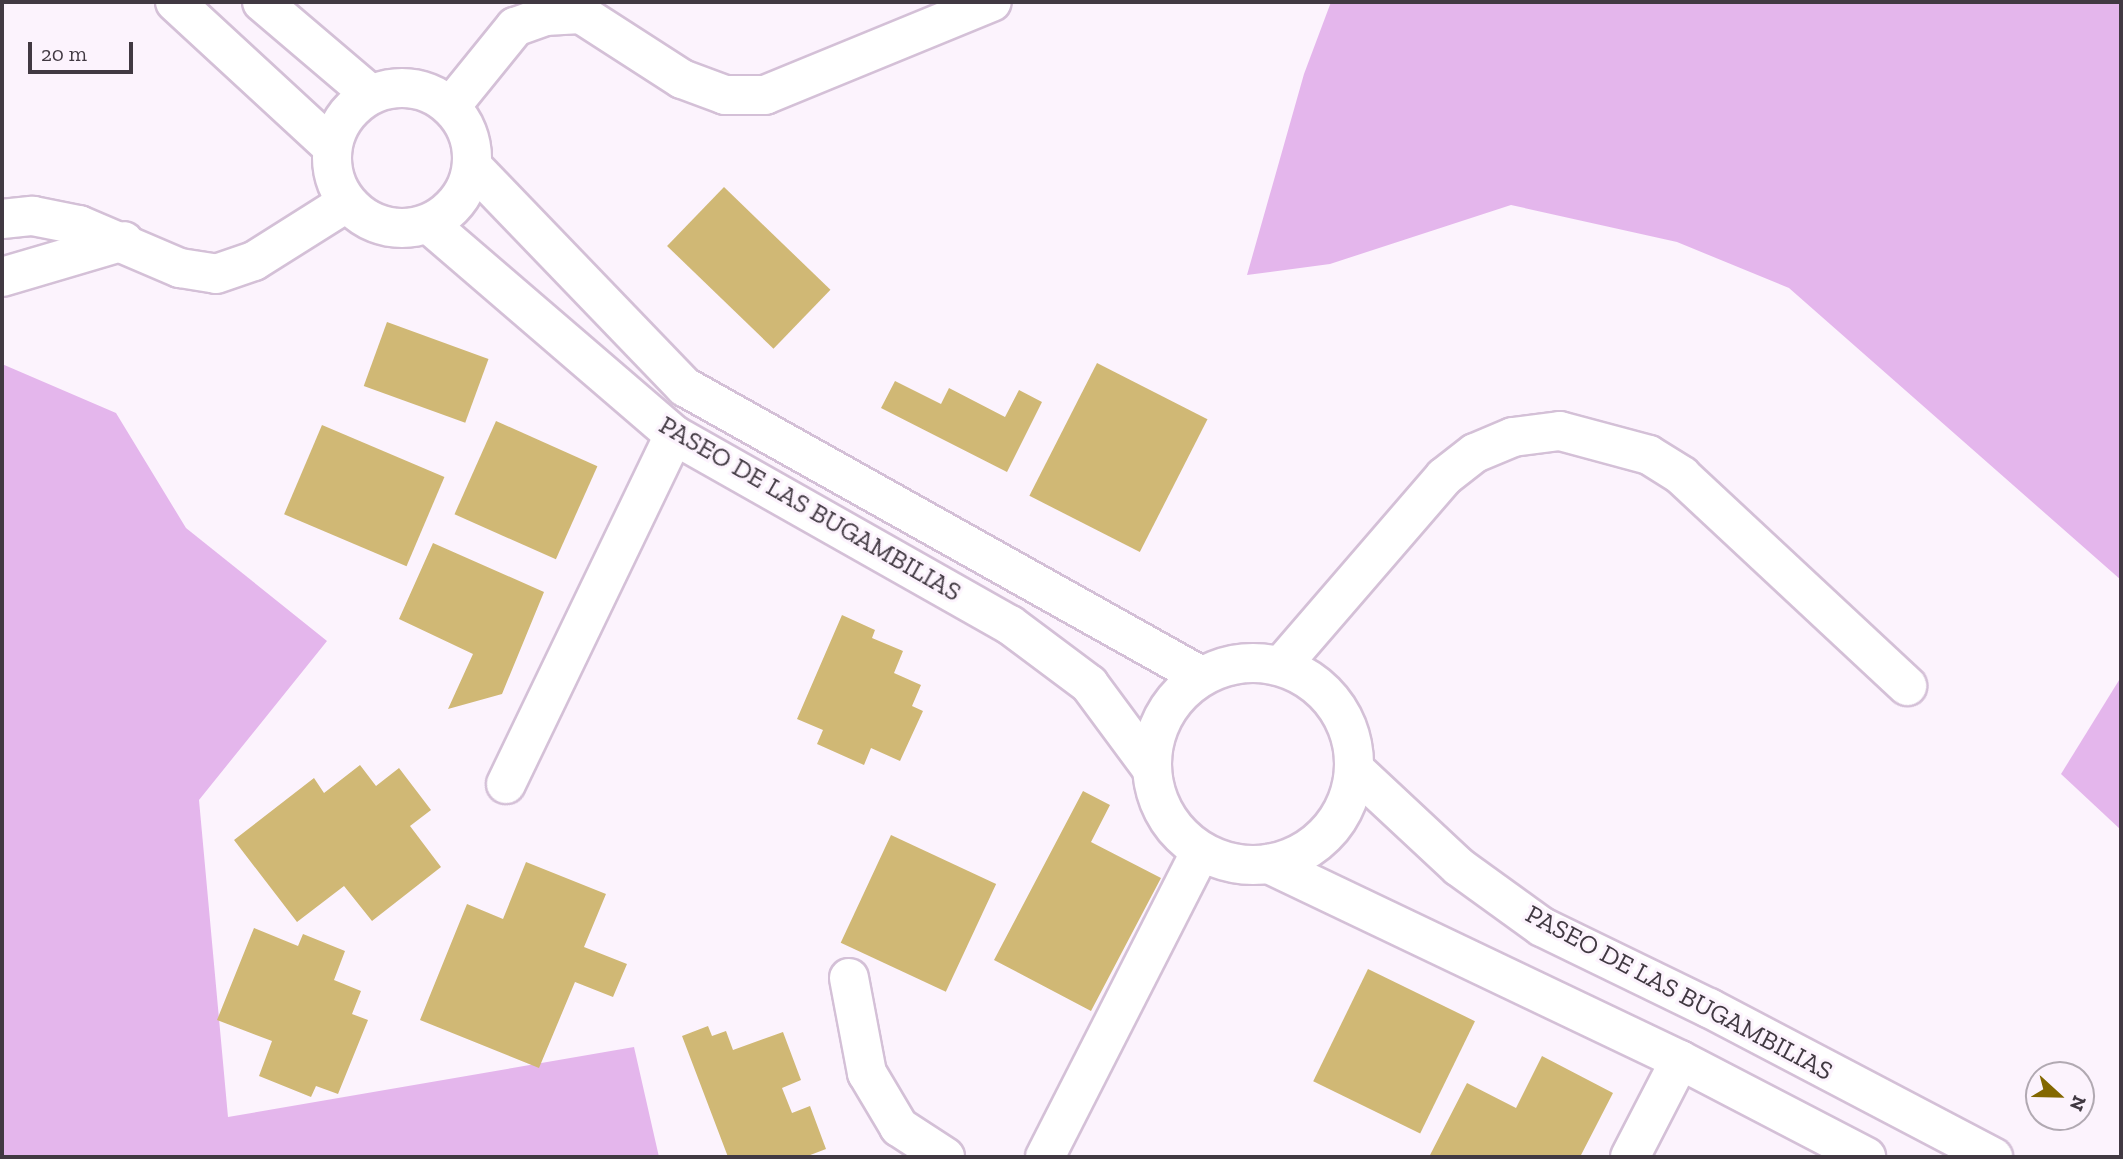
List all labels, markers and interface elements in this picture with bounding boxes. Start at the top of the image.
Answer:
scale bar [32,28,136,72]
text: 20 m [41,41,87,66]
street label: PASEO DE LAS BUGAMBILIAS [654,410,966,608]
street label: PASEO DE LAS BUGAMBILIAS [1520,899,1838,1087]
north arrow [2025,1061,2095,1131]
text: N [2065,1092,2091,1114]

